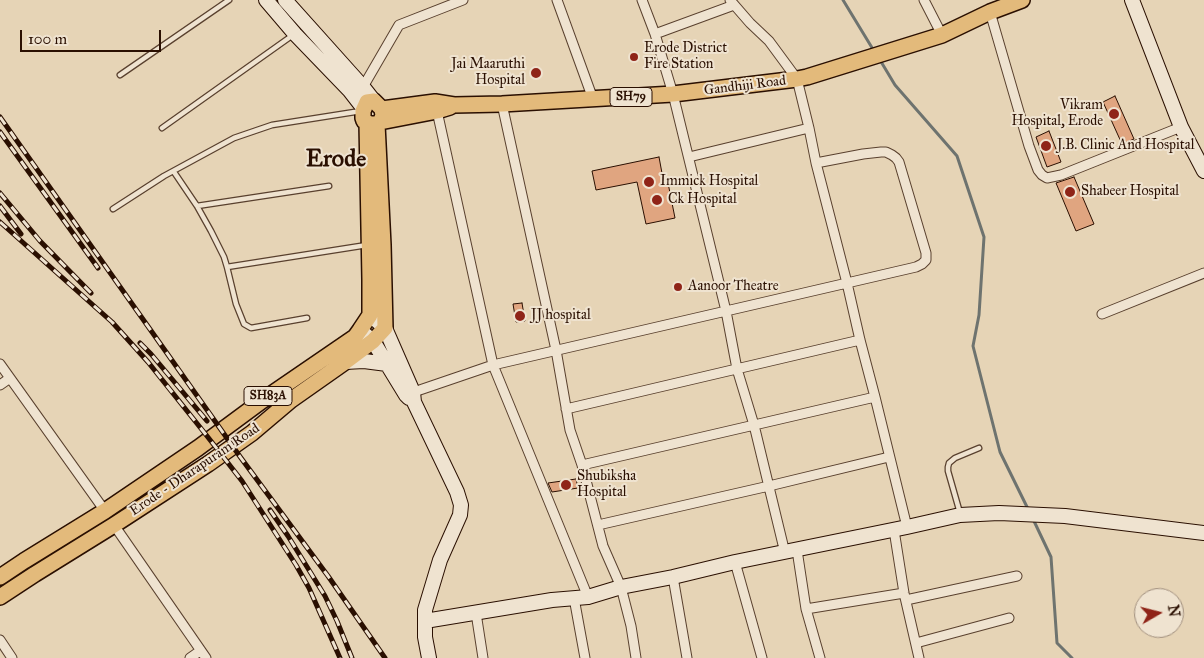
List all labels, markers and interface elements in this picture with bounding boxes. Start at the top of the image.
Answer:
scale bar [22,20,164,52]
text: 100 m [28,30,67,48]
place label: Erode District Fire Station [644,41,727,74]
marker: Erode District Fire Station [628,51,640,63]
place label: Jai Maaruthi Hospital [451,57,525,90]
marker: Jai Maaruthi Hospital [529,66,543,80]
street label: Gandhiji Road [703,73,787,99]
road number: SH79 [610,88,652,106]
place label: Vikram Hospital, Erode [1011,98,1103,130]
marker: Vikram Hospital, Erode [1107,107,1121,121]
place label: J.B. Clinic And Hospital [1057,138,1194,154]
marker: J.B. Clinic And Hospital [1039,139,1053,153]
district label: Erode [306,146,366,174]
place label: Immick Hospital [660,174,758,190]
marker: Immick Hospital [642,175,656,189]
place label: Shabeer Hospital [1081,184,1179,200]
marker: Shabeer Hospital [1063,185,1077,199]
place label: Ck Hospital [668,192,737,208]
marker: Ck Hospital [650,193,664,207]
place label: Aanoor Theatre [688,279,778,295]
marker: Aanoor Theatre [672,281,684,293]
place label: JJ hospital [531,308,591,324]
marker: JJ hospital [513,309,527,323]
road number: SH83A [244,386,292,406]
street label: Erode - Dharapuram Road [127,420,263,520]
place label: Shubiksha Hospital [577,469,636,502]
marker: Shubiksha Hospital [559,478,573,492]
north arrow [1134,588,1184,638]
text: N [1164,604,1183,618]

